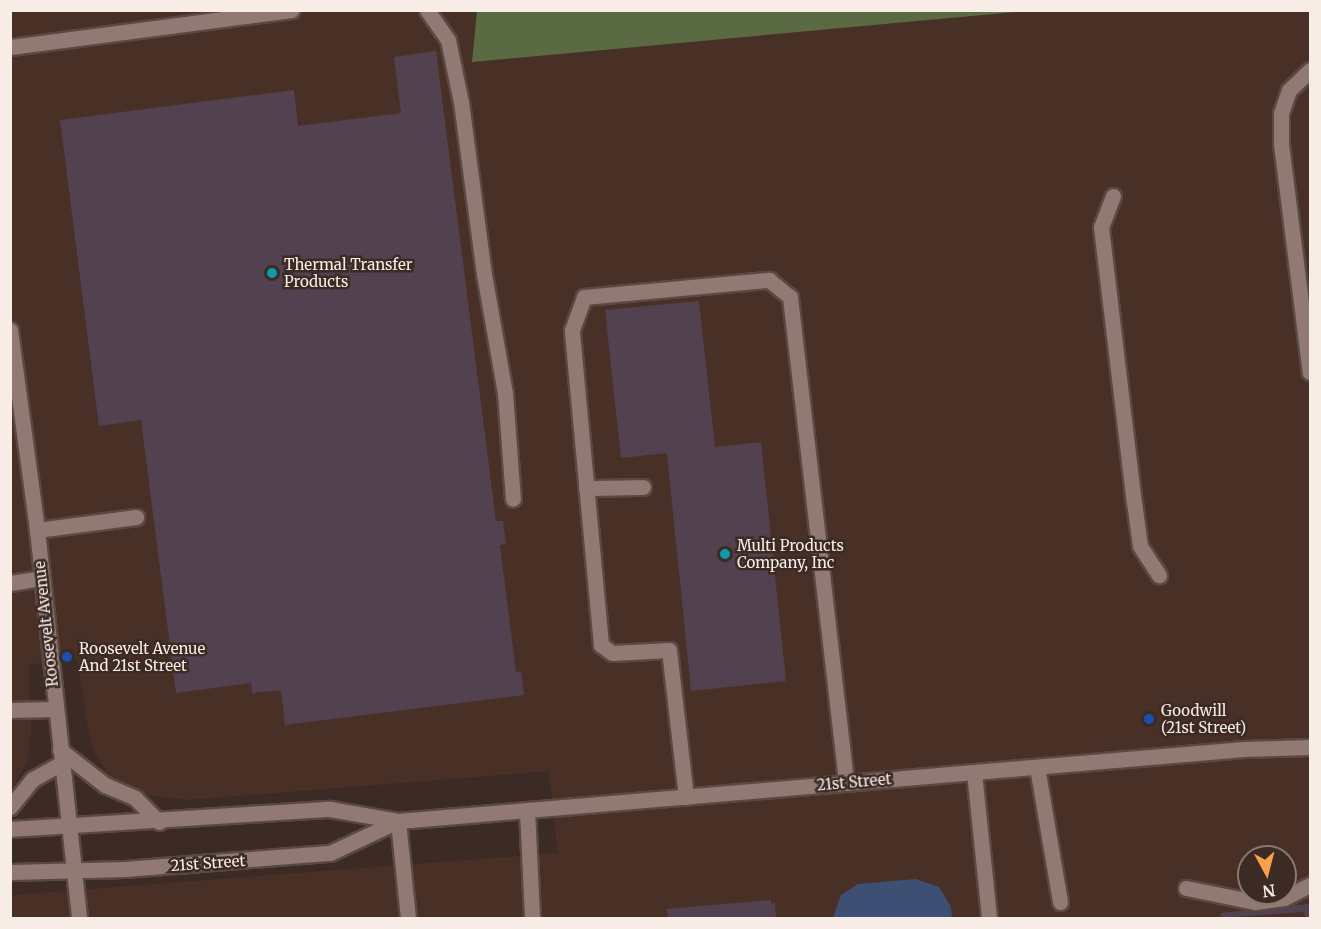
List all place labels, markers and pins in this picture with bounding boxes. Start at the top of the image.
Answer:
place label: Thermal Transfer Products [284,255,412,290]
marker: Thermal Transfer Products [265,266,279,280]
place label: Multi Products Company, Inc [737,536,844,571]
marker: Multi Products Company, Inc [718,547,732,561]
place label: Roosevelt Avenue And 21st Street [79,639,205,674]
marker: Roosevelt Avenue And 21st Street [60,650,74,664]
place label: Goodwill (21st Street) [1161,701,1246,736]
marker: Goodwill (21st Street) [1142,712,1156,726]

